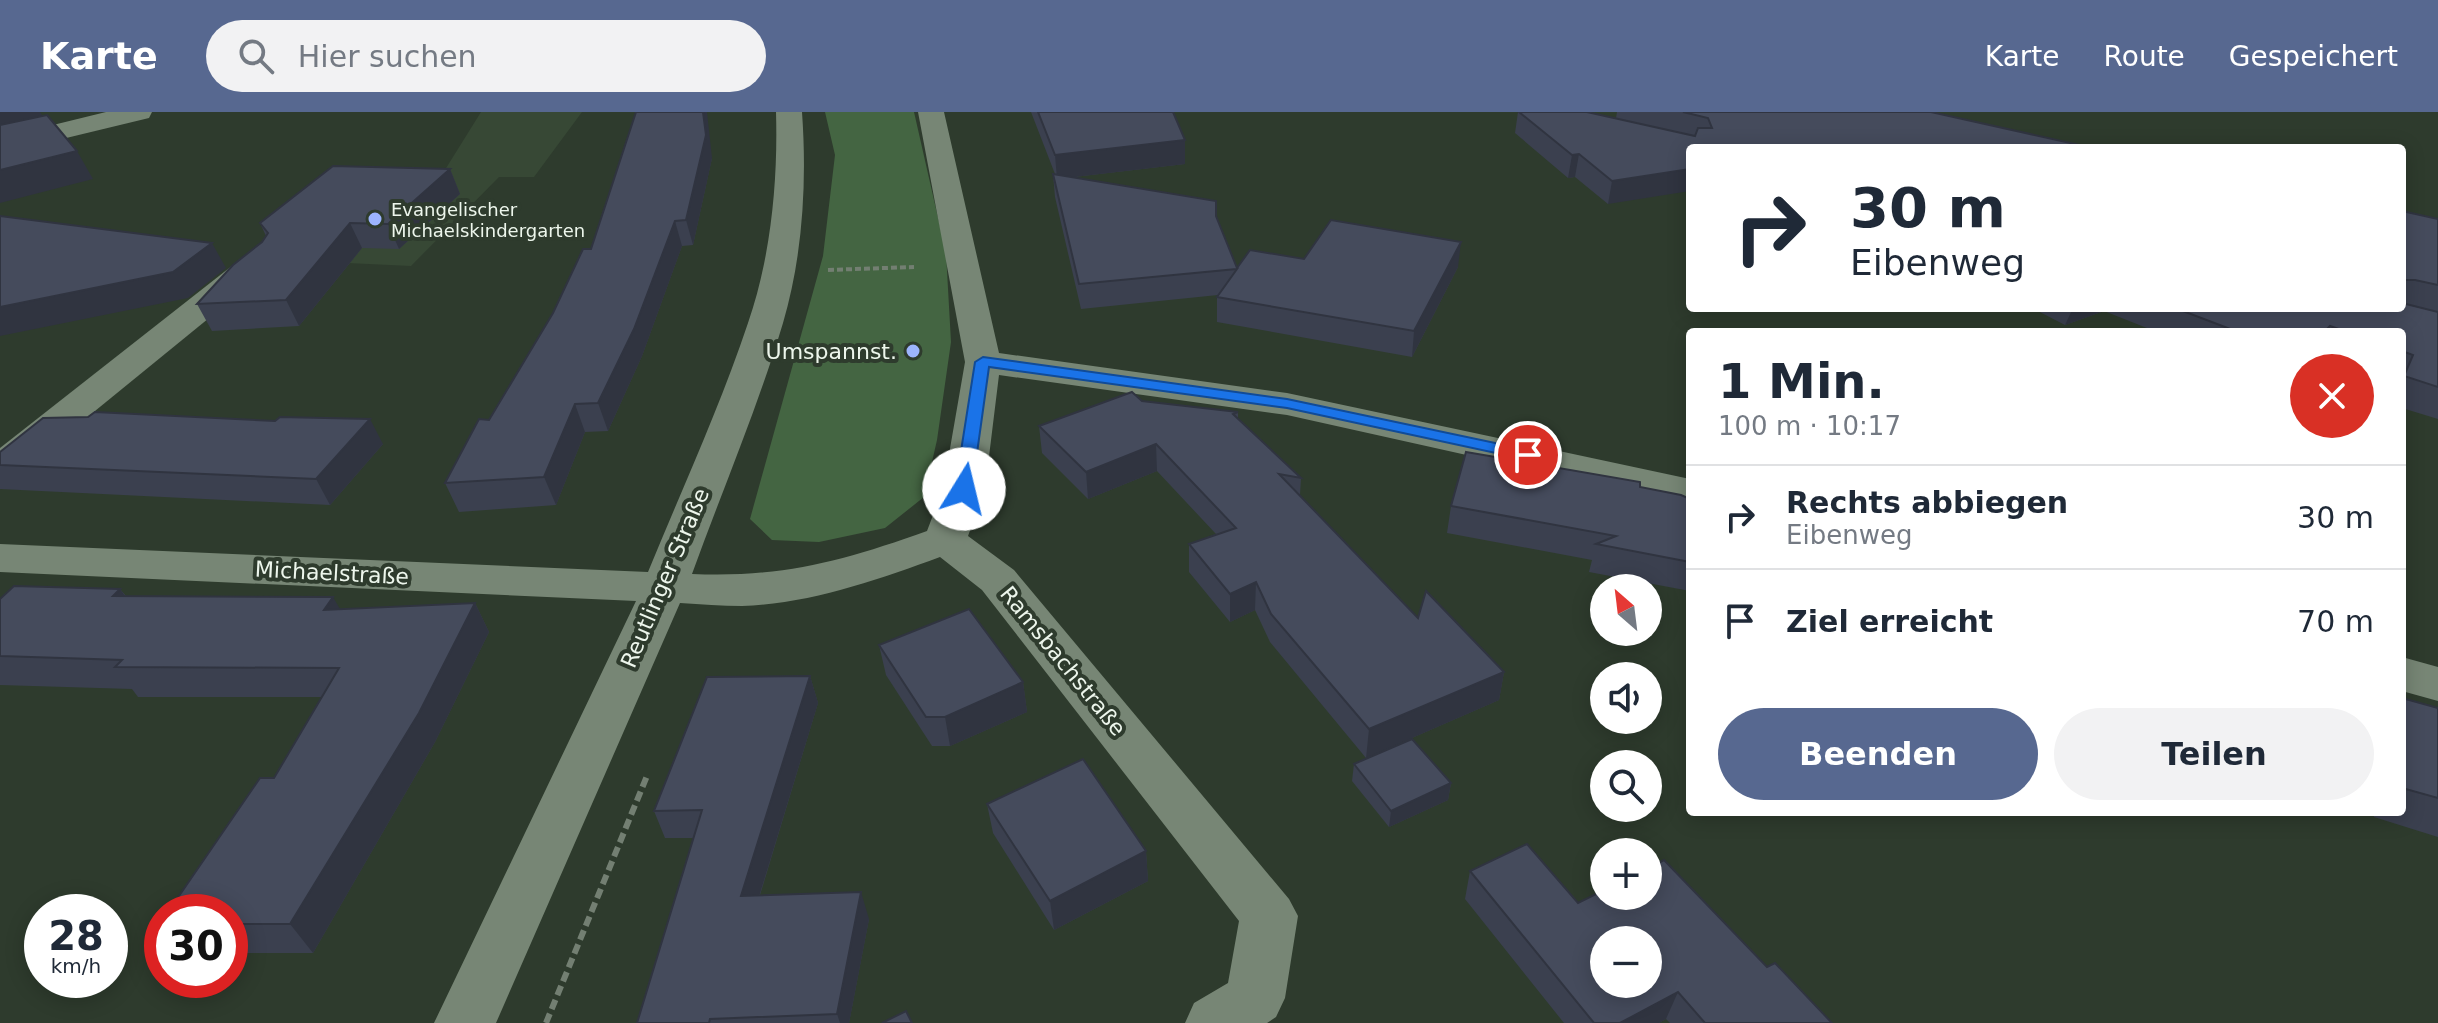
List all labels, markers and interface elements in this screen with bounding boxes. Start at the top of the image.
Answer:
search box [206,20,766,92]
text: Karte [40,34,158,78]
icon: search [234,34,278,78]
text: Hier suchen [298,39,477,74]
text: Karte [1985,40,2060,73]
text: Route [2104,40,2185,73]
text: Gespeichert [2229,40,2398,73]
text: 30 m [1850,175,2006,240]
icon: right [1718,176,1822,280]
place label: Evangelischer Michaelskindergarten [391,199,585,241]
marker: Evangelischer Michaelskindergarten [366,210,384,228]
text: Eibenweg [1850,242,2025,283]
place label: Umspannst. [766,339,897,364]
marker: Umspannst. [904,342,922,360]
text: 1 Min. [1718,353,1885,409]
button: close [2290,354,2374,438]
text: 100 m · 10:17 [1718,411,1901,441]
pin [1494,421,1562,489]
icon: arrive [1506,433,1550,477]
position arrow [922,447,1006,531]
street label: Reutlinger Straße [616,484,714,672]
text: Rechts abbiegen [1786,485,2068,520]
icon: right [1718,495,1762,539]
text: 30 m [2297,500,2374,535]
text: Eibenweg [1786,520,1912,550]
street label: Michaelstraße [254,556,410,590]
north arrow [1590,574,1662,646]
map controls [1590,574,1662,998]
street label: Ramsbachstraße [995,581,1131,741]
icon: arrive [1718,599,1762,643]
text: Ziel erreicht [1786,604,1993,639]
text: 70 m [2297,604,2374,639]
button: sound [1590,662,1662,734]
button: Beenden [1718,708,2038,800]
button: Teilen [2054,708,2374,800]
button: search [1590,750,1662,822]
button: + [1590,838,1662,910]
speed limit sign: 30 [144,894,248,998]
text: 28 [48,913,104,959]
button: − [1590,926,1662,998]
text: km/h [51,954,101,978]

